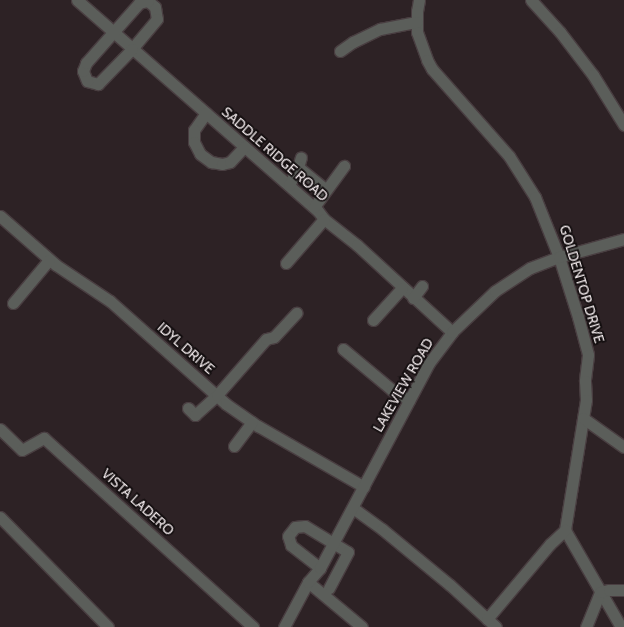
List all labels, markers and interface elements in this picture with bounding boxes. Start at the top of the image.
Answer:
street label: SADDLE RIDGE ROAD [218,103,332,205]
street label: GOLDENTOP DRIVE [556,223,608,345]
street label: IDYL DRIVE [154,319,218,377]
street label: LAKEVIEW ROAD [369,335,437,435]
street label: VISTA LADERO [98,465,178,539]

